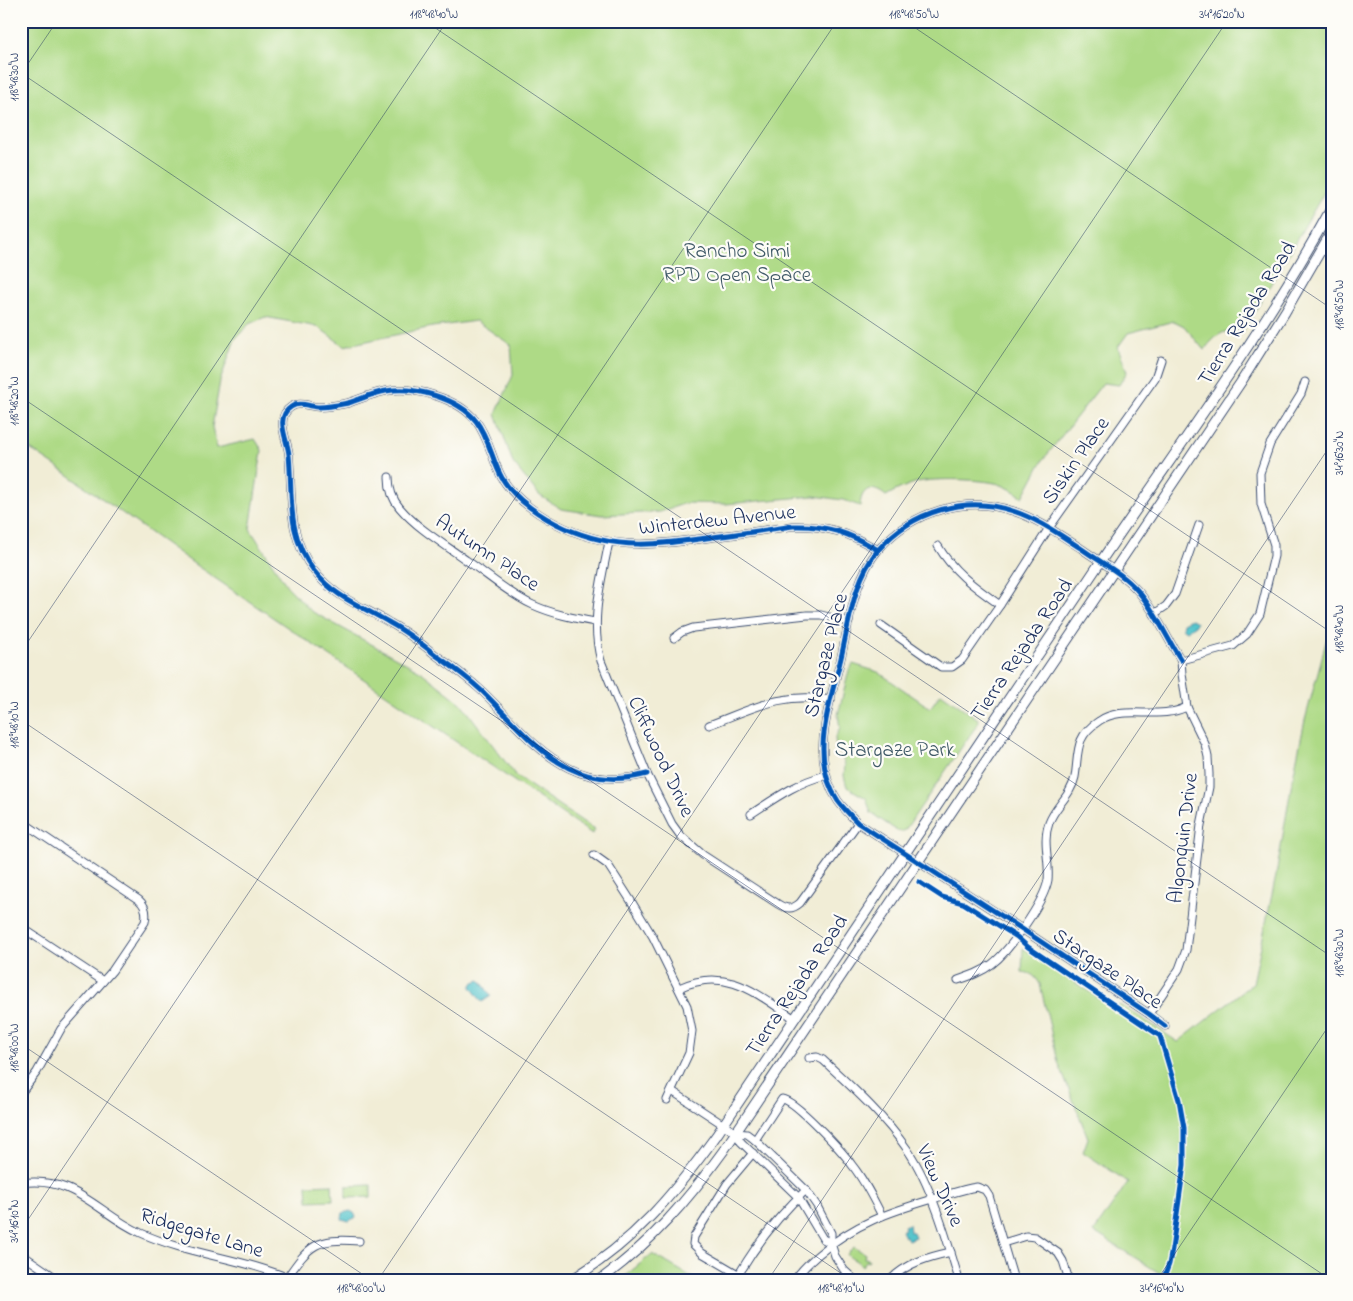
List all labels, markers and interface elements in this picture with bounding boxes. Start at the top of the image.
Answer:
text: 118°48'40"W [410,6,458,24]
text: 118°48'50"W [889,6,939,24]
text: 34°16'20"N [1199,6,1245,24]
text: 118°48'30"W [6,53,24,101]
street label: Tierra Rejada Road [1191,236,1304,392]
park label: Rancho Simi RPD Open Space [663,237,812,291]
text: 118°48'50"W [1331,280,1349,330]
text: 118°48'20"W [6,376,24,426]
street label: Siskin Place [1035,411,1118,511]
text: 34°16'30"N [1331,431,1349,475]
street label: Winterdew Avenue [637,498,798,544]
street label: Autumn Place [429,508,546,600]
street label: Tierra Rejada Road [964,573,1081,727]
street label: Stargaze Place [797,590,859,721]
text: 118°48'40"W [1331,605,1349,653]
street label: Cliffwood Drive [619,691,702,823]
text: 118°48'10"W [6,701,24,749]
park label: Stargaze Park [835,736,956,768]
street label: Algonquin Drive [1161,771,1209,905]
street label: Tierra Rejada Road [739,909,856,1063]
street label: Stargaze Place [1045,922,1168,1020]
text: 118°48'30"W [1331,929,1349,977]
text: 118°48'00"W [6,1024,24,1072]
street label: View Drive [907,1139,971,1232]
text: 34°16'10"N [6,1199,24,1243]
street label: Ridgegate Lane [136,1201,267,1269]
text: 118°48'00"W [337,1280,385,1298]
text: 118°48'10"W [817,1280,865,1298]
text: 34°16'40"N [1140,1280,1184,1298]

